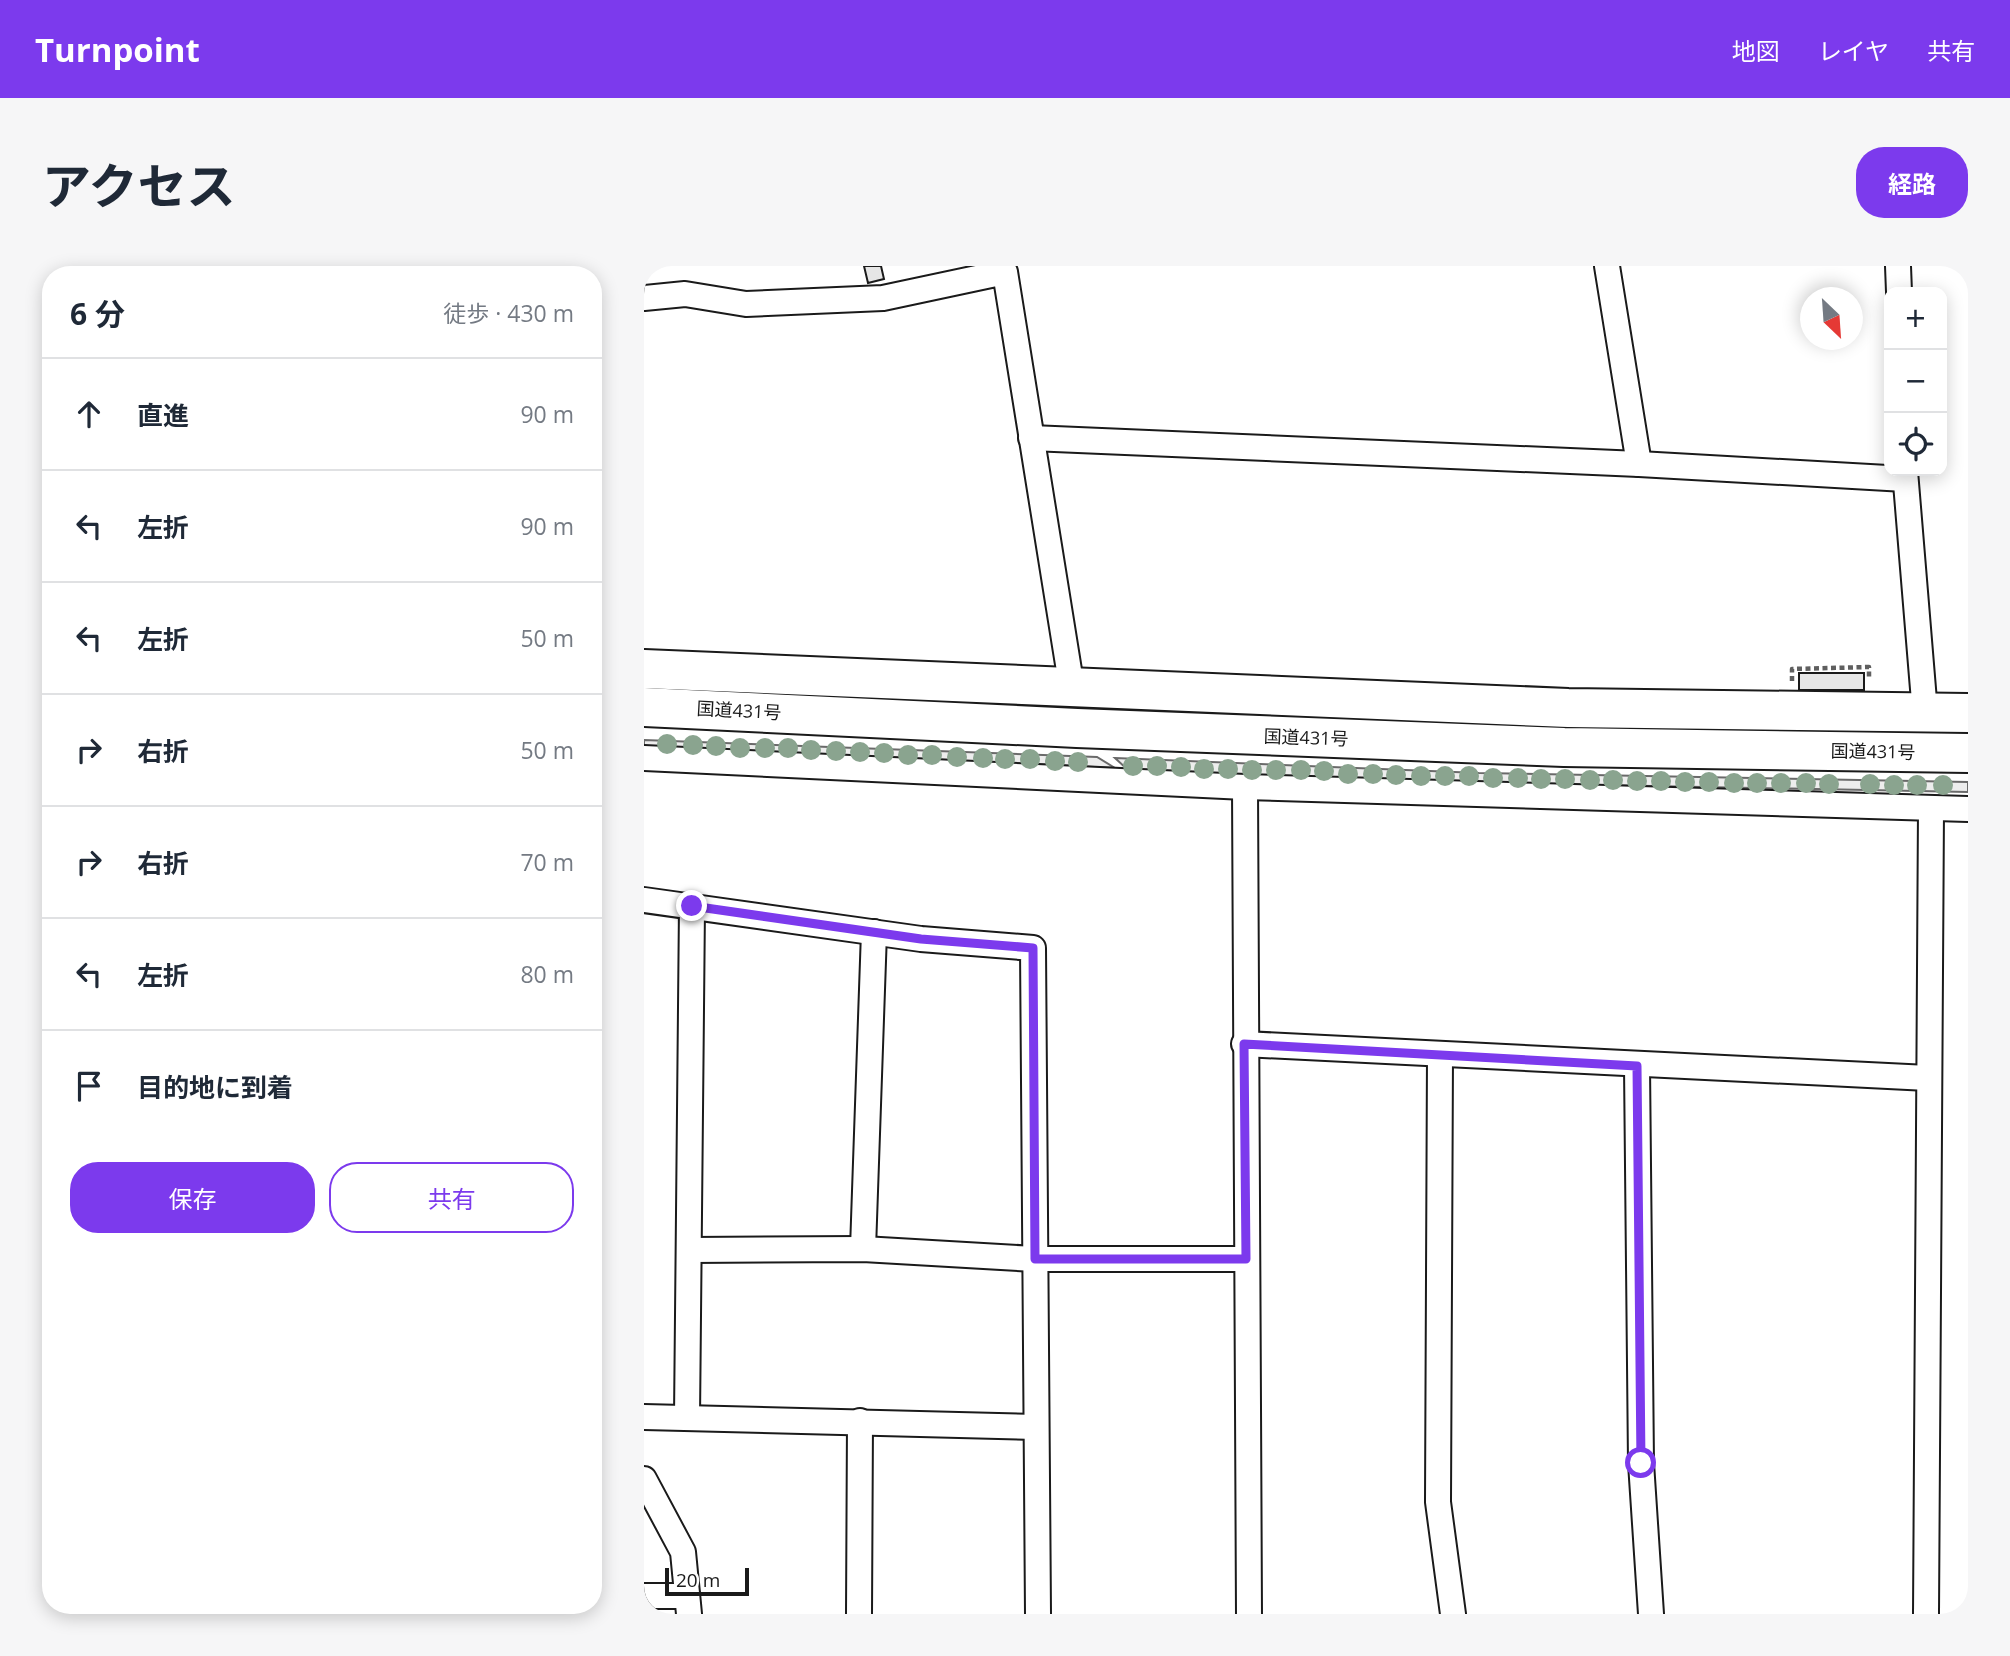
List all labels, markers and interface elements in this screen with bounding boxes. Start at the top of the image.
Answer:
text: Turnpoint [35,27,200,72]
text: 地図 [1732,34,1780,67]
text: レイヤ [1818,34,1889,67]
text: 共有 [1927,34,1975,67]
button: 経路 [1856,147,1968,218]
text: アクセス [42,152,236,218]
north arrow [1800,287,1863,350]
map controls [1884,287,1947,476]
button: + [1884,287,1947,350]
text: 6 分 [70,293,125,334]
text: 徒歩 · 430 m [443,297,574,329]
button: − [1884,350,1947,413]
icon: ahead [70,395,108,433]
text: 直進 [137,397,189,433]
text: 90 m [520,398,574,430]
button: locate [1884,413,1947,476]
icon: left [70,507,108,545]
text: 左折 [137,509,189,545]
text: 90 m [520,510,574,542]
icon: left [70,619,108,657]
text: 左折 [137,621,189,657]
text: 50 m [520,622,574,654]
street label: 国道431号 [696,696,782,724]
street label: 国道431号 [1263,724,1349,750]
icon: right [70,731,108,769]
text: 右折 [137,733,189,769]
text: 50 m [520,734,574,766]
street label: 国道431号 [1830,738,1916,764]
icon: right [70,843,108,881]
text: 右折 [137,845,189,881]
text: 70 m [520,846,574,878]
route end [676,890,707,921]
icon: left [70,955,108,993]
text: 左折 [137,957,189,993]
text: 80 m [520,958,574,990]
icon: arrive [70,1067,108,1105]
text: 目的地に到着 [137,1069,293,1105]
button: 保存 [70,1162,315,1233]
button: 共有 [329,1162,574,1233]
route start [1625,1447,1656,1478]
scale bar [665,1565,749,1597]
text: 20 m [676,1567,720,1593]

